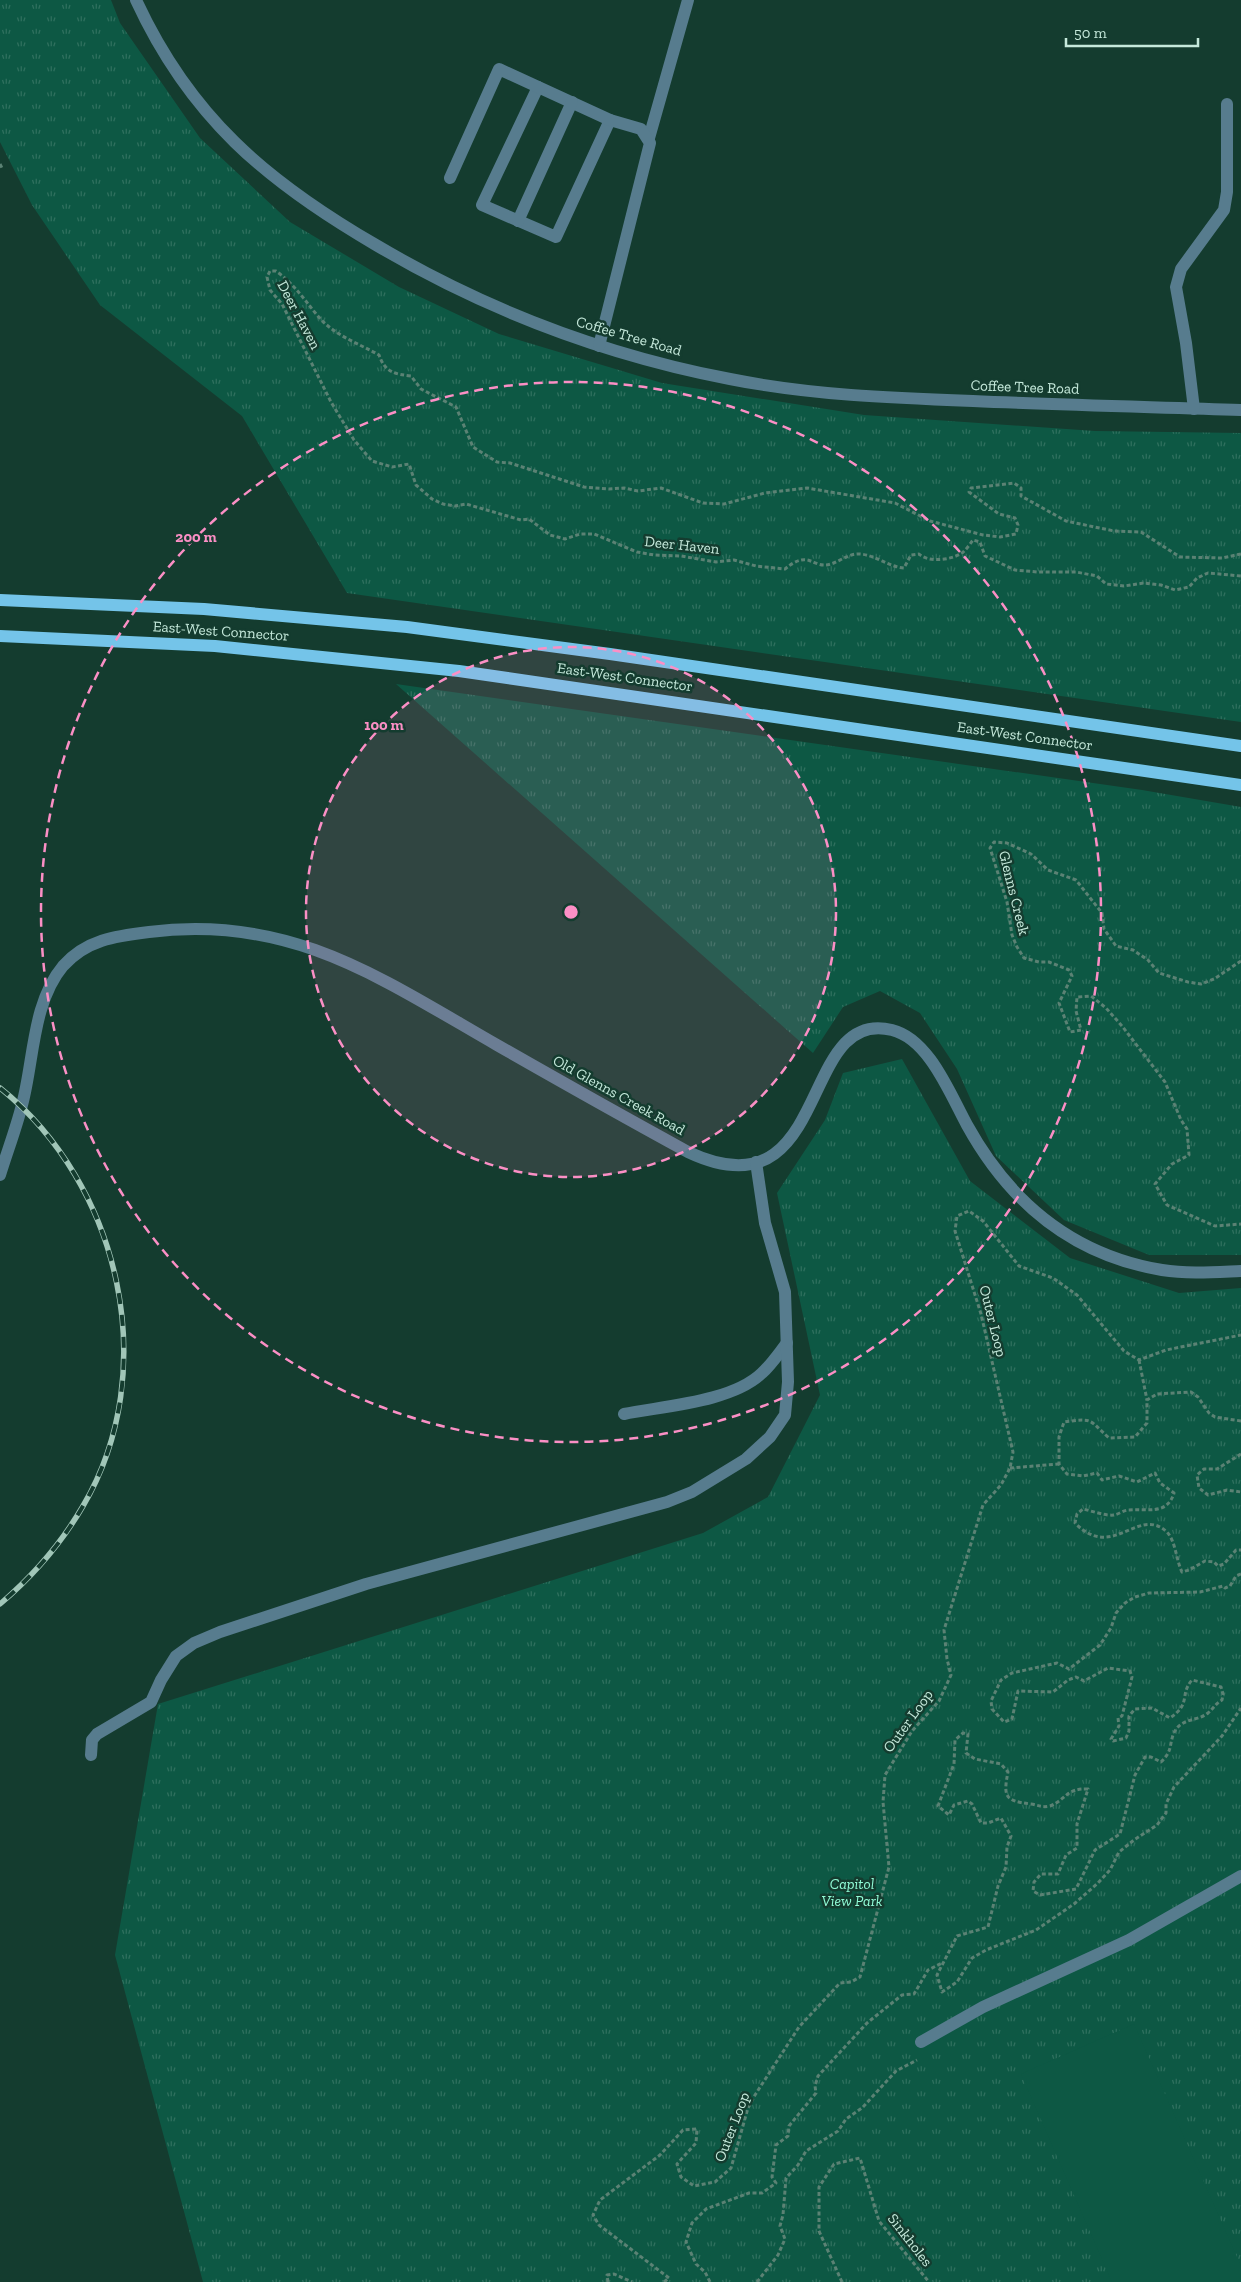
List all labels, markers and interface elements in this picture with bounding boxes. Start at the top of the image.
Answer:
scale bar [1066,15,1198,47]
text: 50 m [1074,24,1107,42]
street label: Deer Haven [273,278,325,353]
street label: Coffee Tree Road [574,312,685,360]
street label: Coffee Tree Road [970,376,1080,398]
text: 200 m [175,528,217,546]
street label: Deer Haven [644,532,721,558]
street label: East-West Connector [152,617,290,645]
street label: East-West Connector [556,659,694,695]
text: 100 m [364,716,404,734]
street label: East-West Connector [956,718,1094,754]
street label: Glenns Creek [995,849,1033,937]
centre of rings [562,903,580,921]
street label: Old Glenns Creek Road [550,1051,689,1139]
street label: Outer Loop [975,1283,1011,1359]
street label: Outer Loop [879,1686,937,1756]
park label: Capitol View Park [821,1875,883,1910]
street label: Outer Loop [710,2090,754,2164]
street label: Sinkholes [884,2210,936,2270]

